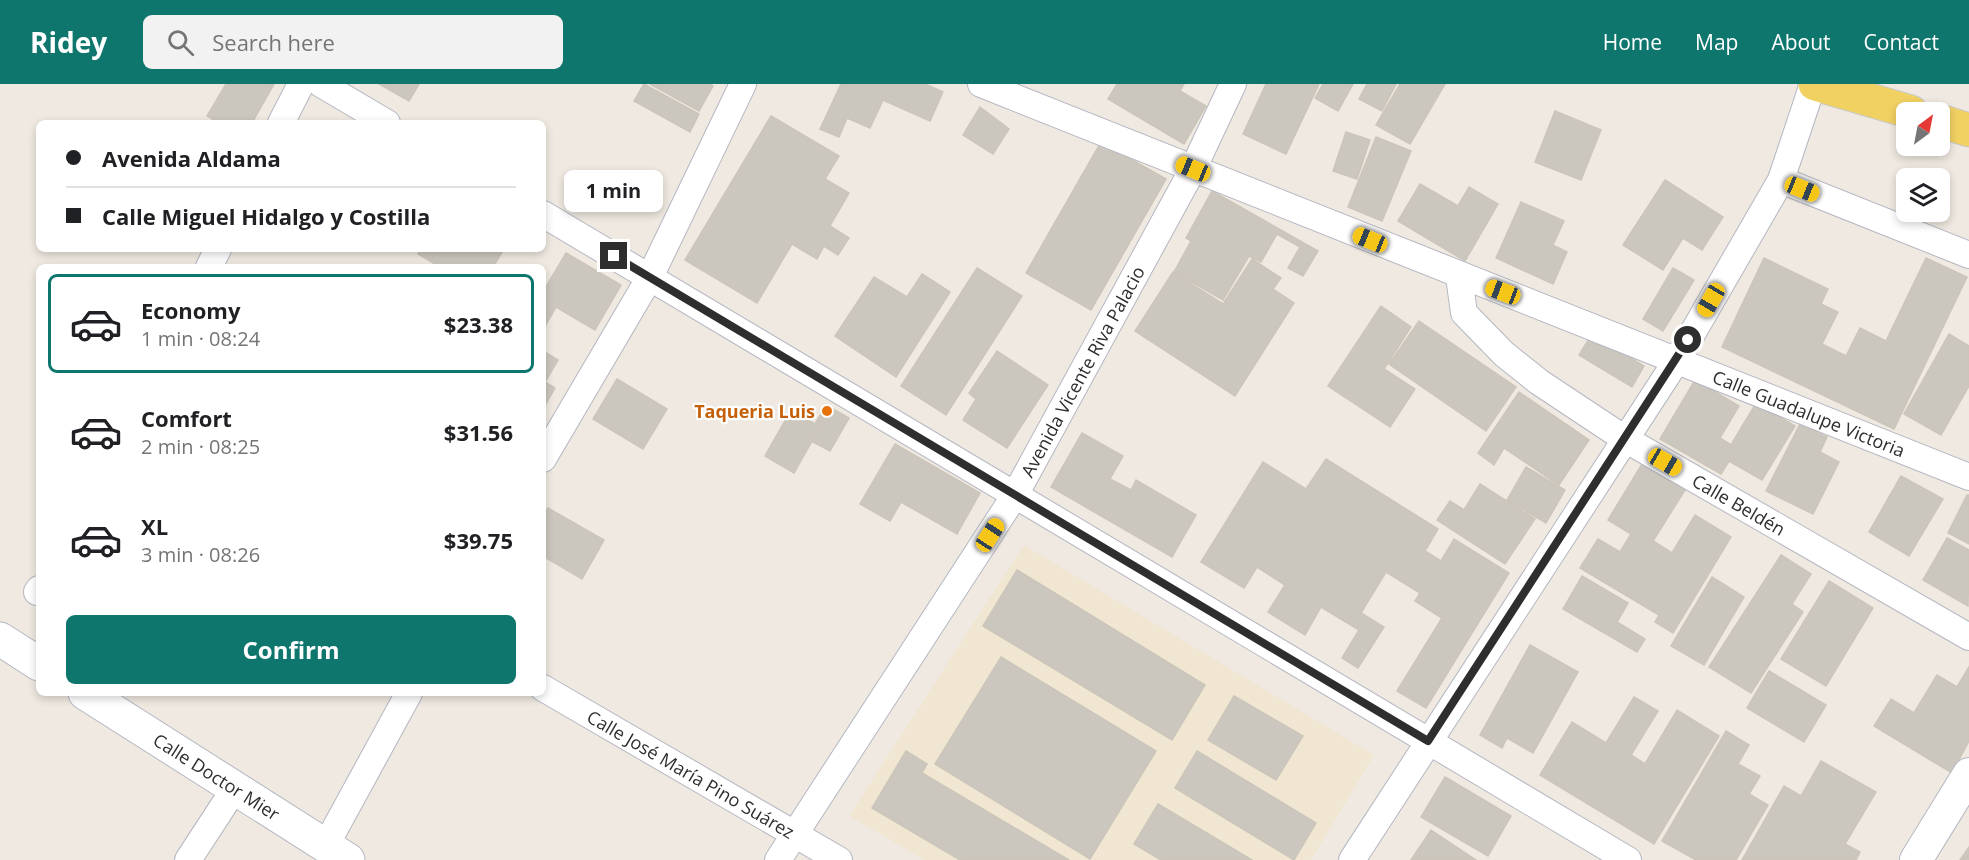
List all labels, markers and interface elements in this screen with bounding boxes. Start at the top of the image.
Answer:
search box [143,15,563,69]
text: Ridey [30,23,107,61]
icon: search [164,26,197,59]
text: Search here [212,27,335,57]
text: Home [1603,28,1662,56]
text: Map [1695,28,1738,56]
text: About [1771,28,1831,56]
text: Contact [1864,28,1939,56]
north arrow [1896,102,1950,156]
map controls [1896,102,1950,222]
text: Avenida Aldama [102,143,281,173]
car [1173,154,1213,184]
button: layers [1896,168,1950,222]
callout: 1 min [564,169,664,211]
car [1782,174,1822,204]
text: 1 min [586,177,641,204]
text: Calle Miguel Hidalgo y Costilla [102,201,430,231]
car [1350,225,1390,255]
route end [600,242,627,269]
street label: Avenida Vicente Riva Palacio [1015,262,1150,481]
car [1483,277,1523,307]
car [1694,280,1728,320]
text: Economy [141,295,240,325]
icon: car [69,297,123,351]
text: $23.38 [444,309,513,339]
text: 1 min · 08:24 [141,325,260,352]
route start [1674,326,1701,353]
street label: Calle Guadalupe Victoria [1709,364,1909,462]
place label: Taqueria Luis [694,399,815,423]
text: Comfort [141,403,232,433]
marker: Taqueria Luis [820,404,834,418]
icon: car [69,405,123,459]
text: $31.56 [444,417,513,447]
text: 2 min · 08:25 [141,433,260,460]
car [1645,445,1685,479]
street label: Calle Beldén [1688,468,1790,541]
text: XL [141,511,168,541]
icon: car [69,513,123,567]
car [973,515,1007,555]
text: $39.75 [444,525,513,555]
text: 3 min · 08:26 [141,541,260,568]
button: Confirm [66,615,516,684]
street label: Calle José María Pino Suárez [583,704,799,844]
street label: Calle Doctor Mier [149,728,285,826]

